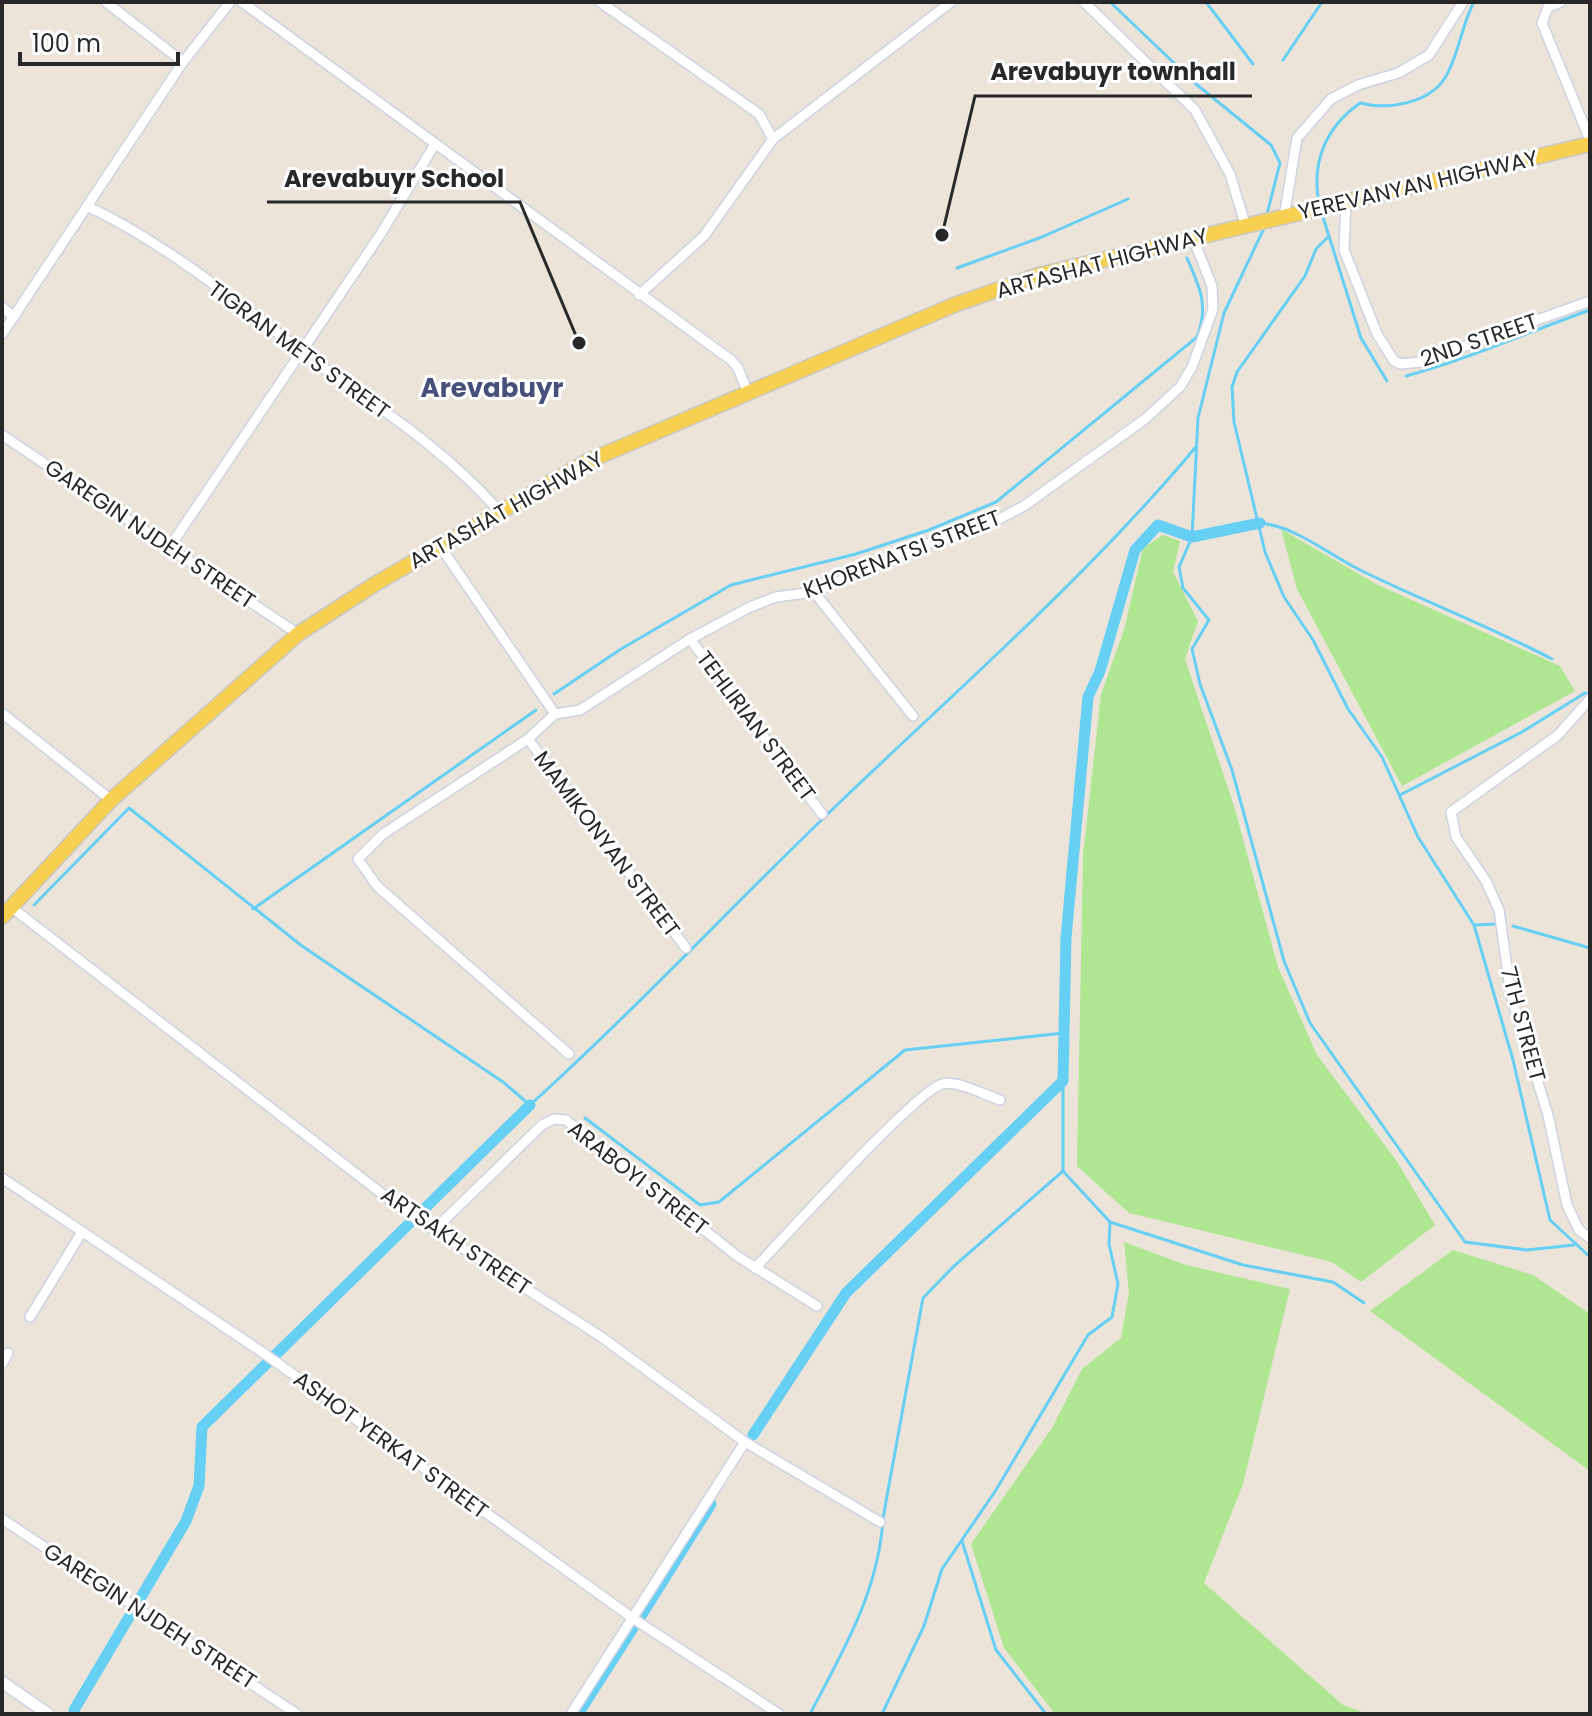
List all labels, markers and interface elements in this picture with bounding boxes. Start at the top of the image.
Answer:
scale bar [20,16,178,66]
text: 100 m [32,27,101,60]
callout: Arevabuyr townhall [975,48,1252,96]
text: Arevabuyr townhall [990,55,1236,88]
street label: YEREVANYAN HIGHWAY [1295,142,1541,228]
callout: Arevabuyr School [267,154,520,202]
text: Arevabuyr School [284,162,504,195]
street label: ARTASHAT HIGHWAY [993,220,1211,306]
street label: TIGRAN METS STREET [202,274,396,427]
street label: 2ND STREET [1416,305,1542,375]
district label: Arevabuyr [421,370,563,406]
street label: ARTASHAT HIGHWAY [403,444,609,576]
street label: GAREGIN NJDEH STREET [38,452,262,616]
street label: KHORENATSI STREET [799,502,1005,606]
street label: TEHLIRIAN STREET [689,644,823,808]
street label: MAMIKONYAN STREET [527,745,687,944]
street label: 7TH STREET [1493,963,1553,1085]
street label: ARABOYI STREET [561,1113,715,1243]
street label: ARTSAKH STREET [375,1179,537,1303]
street label: ASHOT YERKAT STREET [287,1364,495,1526]
street label: GAREGIN NJDEH STREET [37,1535,263,1697]

